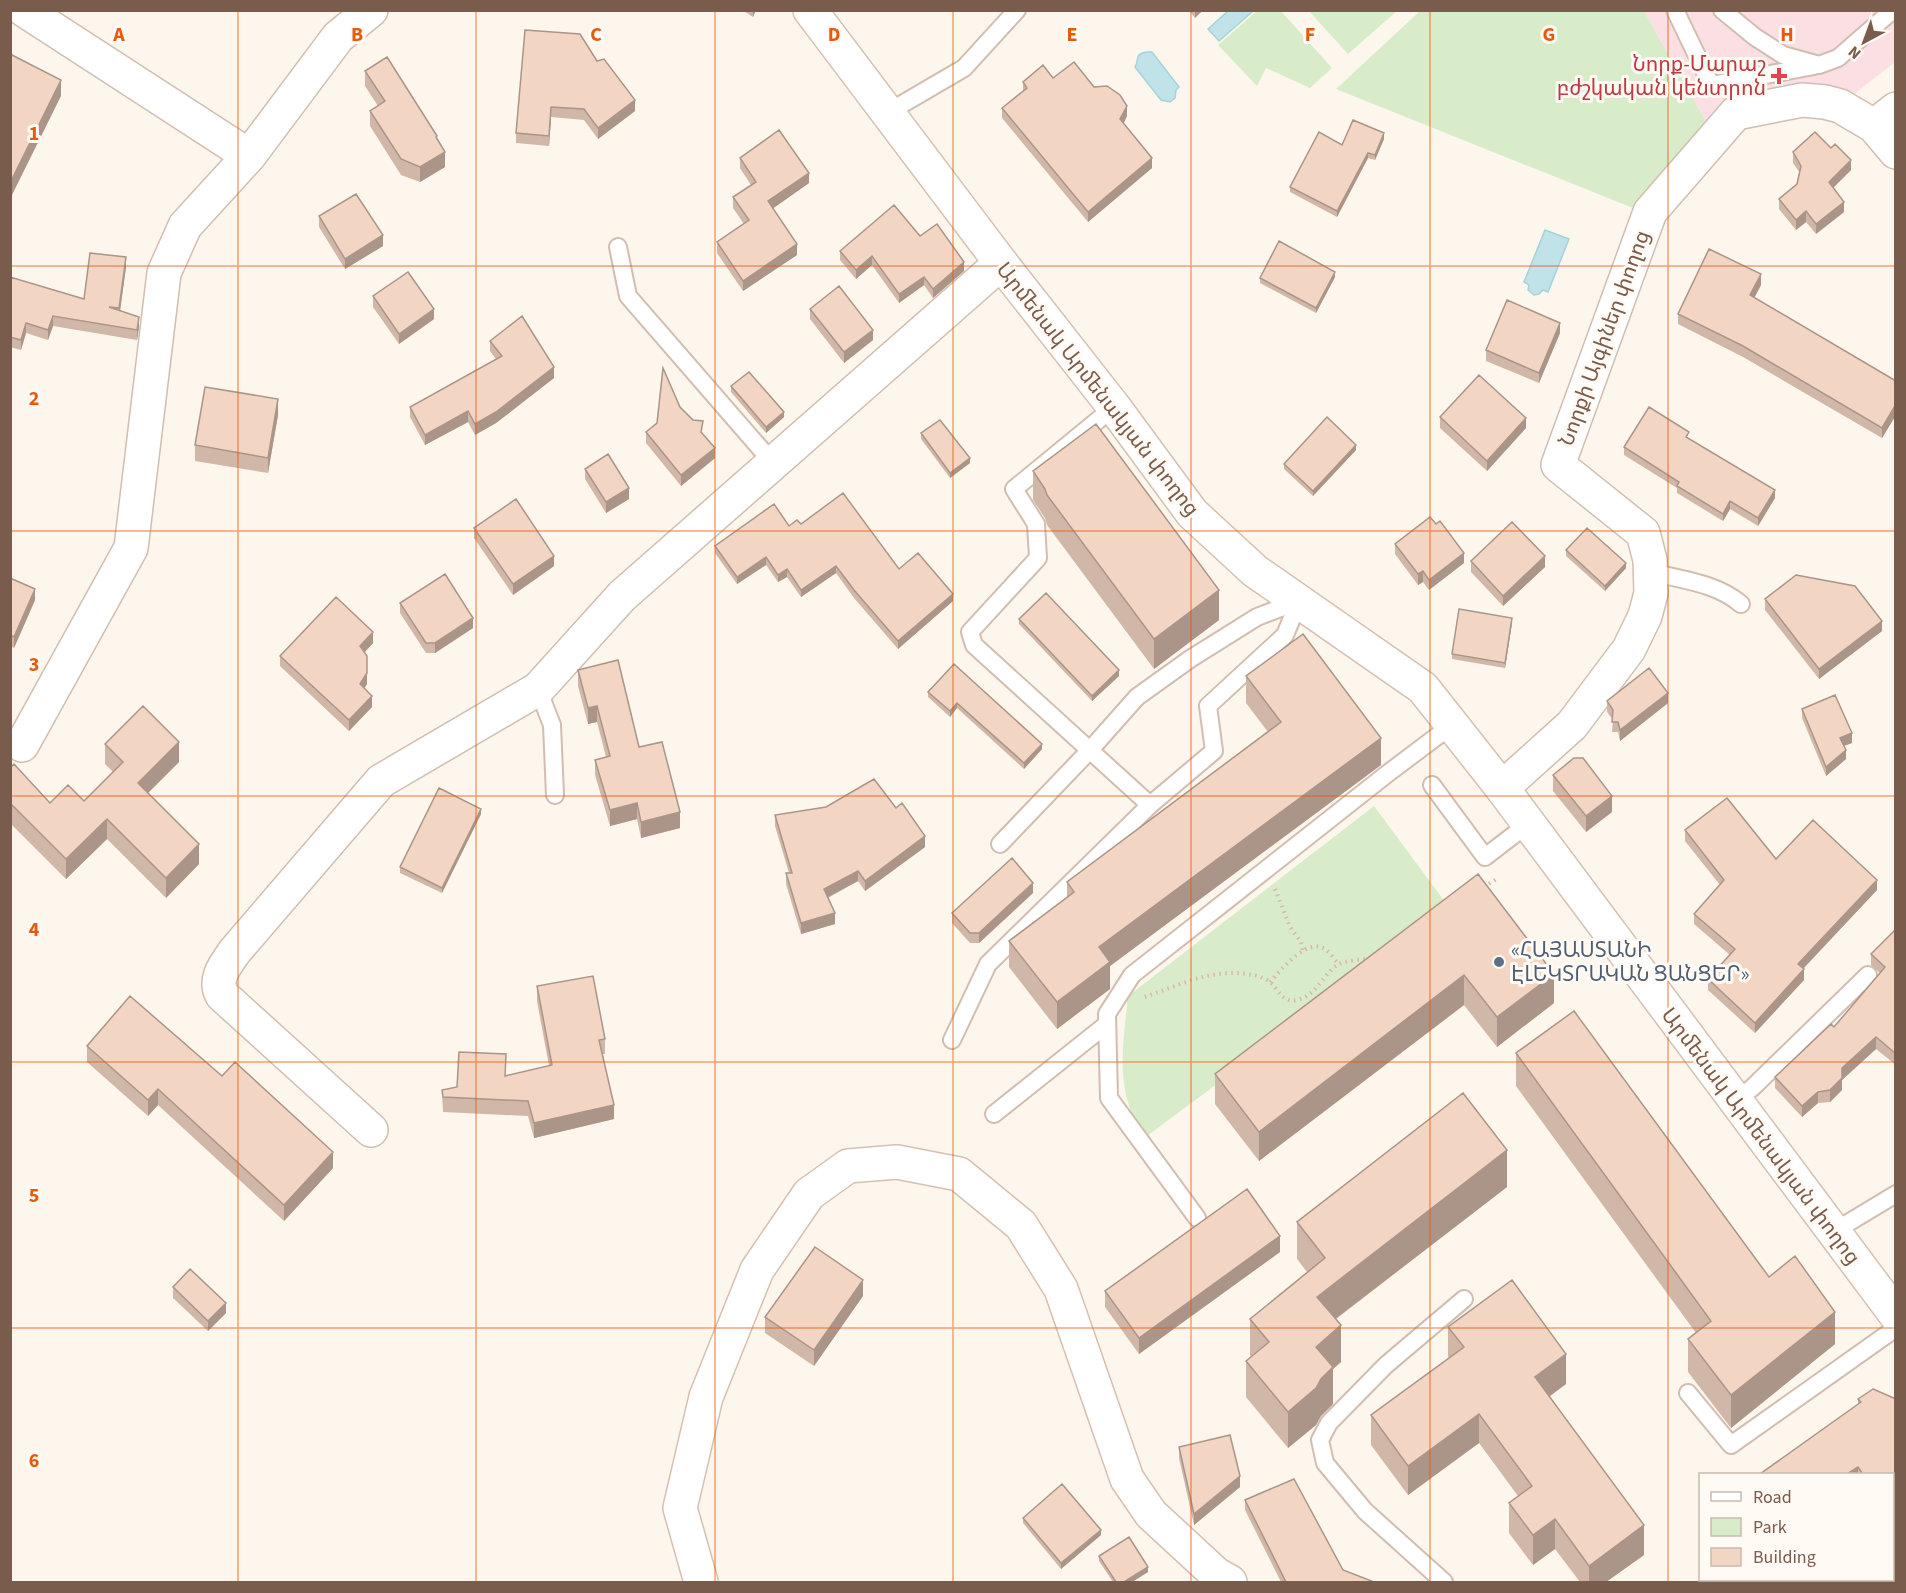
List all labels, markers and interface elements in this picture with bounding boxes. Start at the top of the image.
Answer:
north arrow [1834,12,1894,72]
text: A [112,21,125,49]
text: B [351,21,363,49]
text: C [590,21,602,49]
text: D [828,21,840,49]
text: E [1067,21,1077,49]
text: F [1305,21,1315,49]
text: G [1543,21,1555,49]
text: H [1780,21,1794,49]
text: N [1844,41,1866,64]
place label: Նորք-Մարաշ բժշկական կենտրոն [1557,49,1766,103]
marker: Նորք-Մարաշ բժշկական կենտրոն [1770,67,1788,85]
text: 1 [29,120,39,148]
street label: Նորքի Այգիներ փողոց [1551,226,1657,450]
street label: Արմենակ Արմենակյան փողոց [989,256,1207,522]
text: 2 [29,385,39,413]
text: 3 [29,651,39,679]
text: 4 [29,916,40,944]
place label: «ՀԱՅԱՍՏԱՆԻ ԷԼԵԿՏՐԱԿԱՆ ՑԱՆՑԵՐ» [1511,935,1750,989]
marker: «ՀԱՅԱՍՏԱՆԻ ԷԼԵԿՏՐԱԿԱՆ ՑԱՆՑԵՐ» [1492,955,1506,969]
street label: Արմենակ Արմենակյան փողոց [1654,1001,1868,1271]
text: 5 [29,1182,39,1210]
text: 6 [29,1447,39,1475]
legend [1699,1473,1894,1581]
text: Road [1753,1485,1792,1510]
text: Park [1753,1515,1787,1540]
text: Building [1753,1545,1816,1570]

